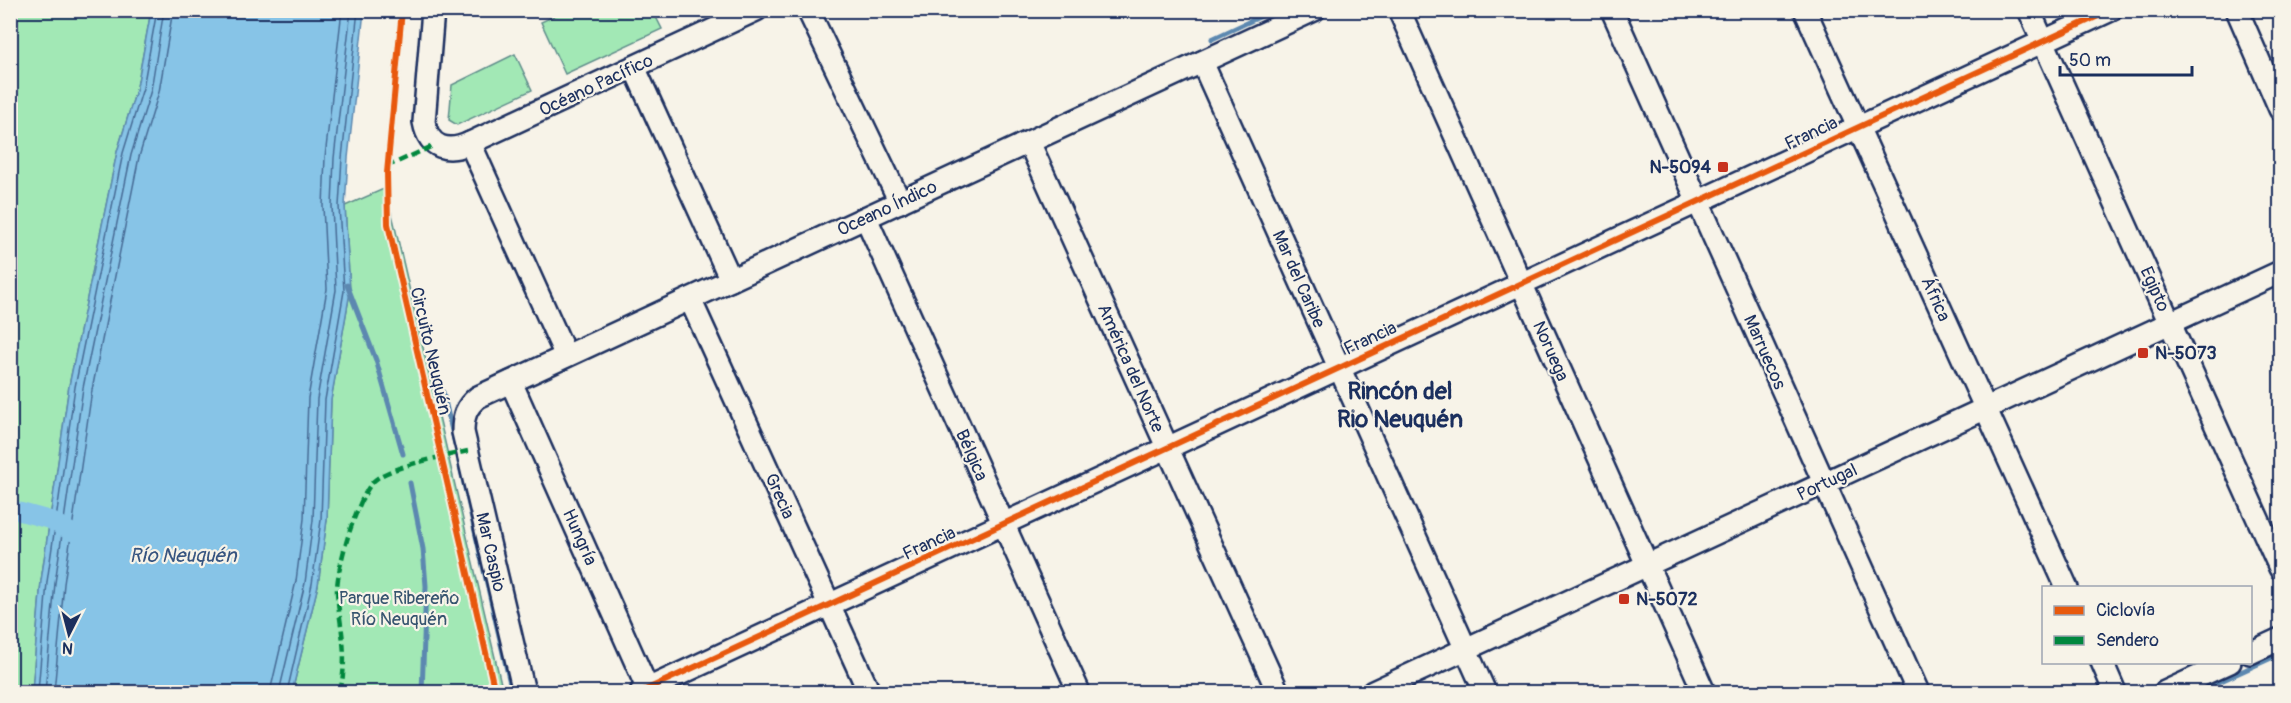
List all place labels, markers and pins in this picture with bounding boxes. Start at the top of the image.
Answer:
place label: N-5094 [1649,156,1712,179]
marker: N-5094 [1716,160,1730,174]
place label: N-5073 [2155,342,2216,365]
marker: N-5073 [2136,346,2150,360]
place label: N-5072 [1636,588,1697,611]
marker: N-5072 [1617,592,1631,606]

